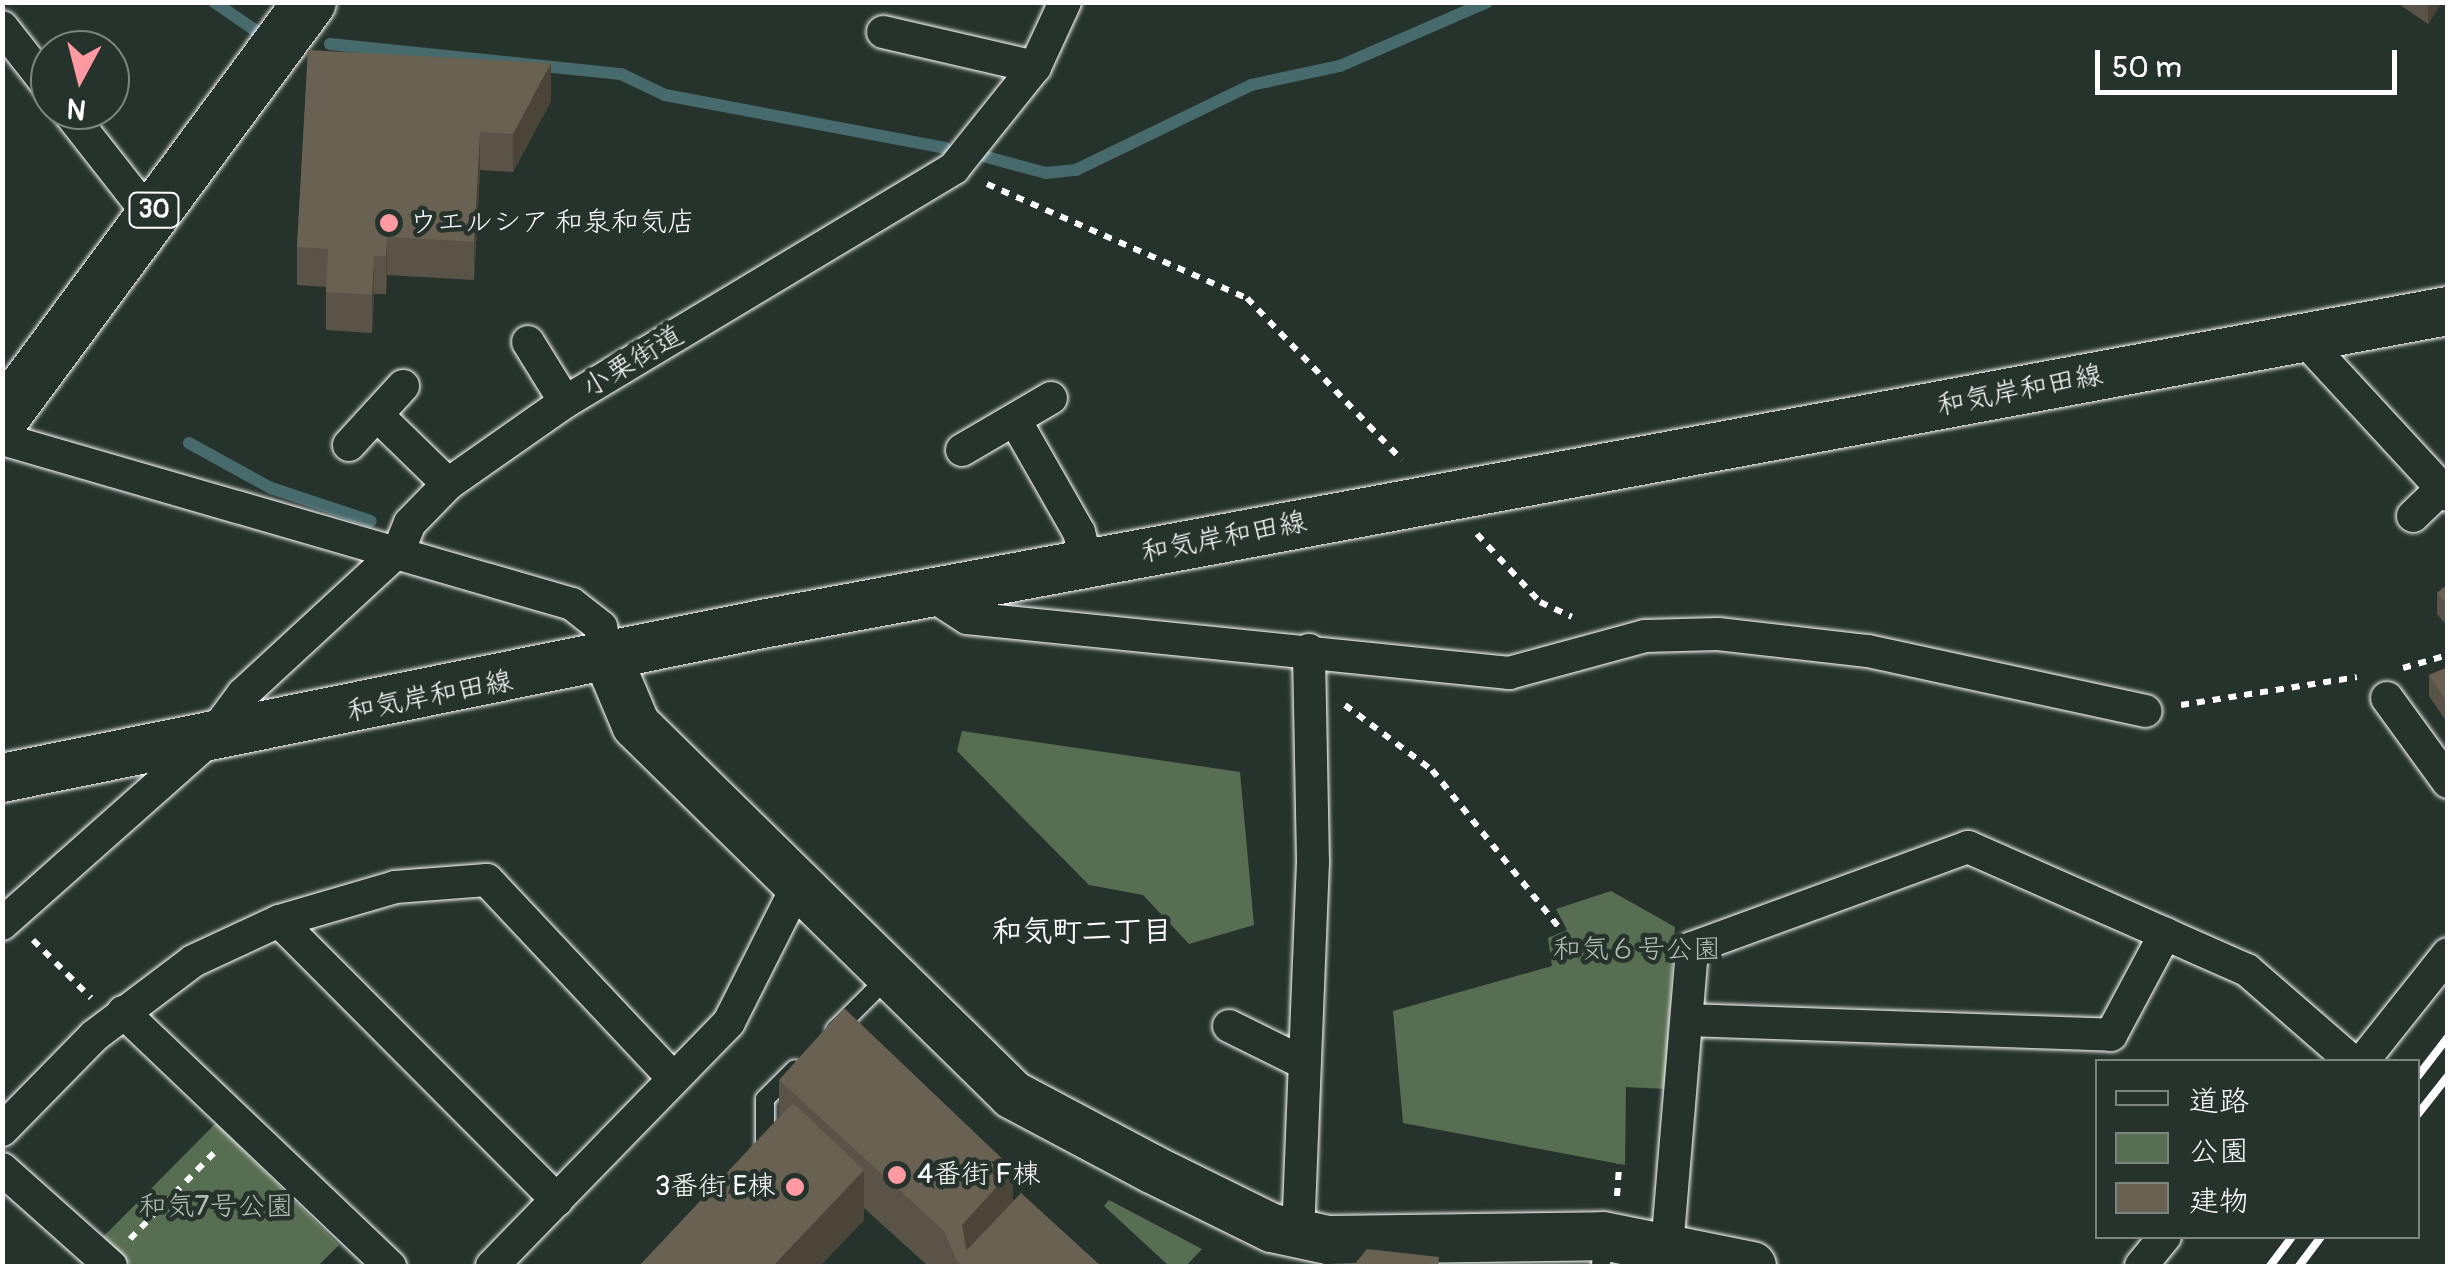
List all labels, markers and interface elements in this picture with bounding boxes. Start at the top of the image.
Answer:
north arrow [30,30,130,130]
scale bar [2100,30,2402,92]
text: 50 m [2112,49,2182,86]
text: N [65,90,88,127]
road number: 30 [126,190,182,230]
place label: ウエルシア 和泉和気店 [409,206,695,240]
marker: ウエルシア 和泉和気店 [378,212,400,234]
street label: 小栗街道 [576,319,690,405]
street label: 和気岸和田線 [1934,358,2106,424]
street label: 和気岸和田線 [1138,505,1310,571]
street label: 和気岸和田線 [344,664,516,730]
district label: 和気町二丁目 [992,914,1172,950]
park label: 和気６号公園 [1553,933,1721,967]
legend [2095,1059,2420,1239]
text: 道路 [2189,1083,2249,1120]
text: 公園 [2189,1133,2249,1170]
place label: 4番街 F棟 [917,1158,1040,1192]
marker: 4番街 F棟 [886,1164,908,1186]
place label: 3番街 E棟 [655,1170,775,1204]
marker: 3番街 E棟 [784,1176,806,1198]
text: 建物 [2189,1183,2249,1220]
park label: 和気7号公園 [139,1190,293,1224]

